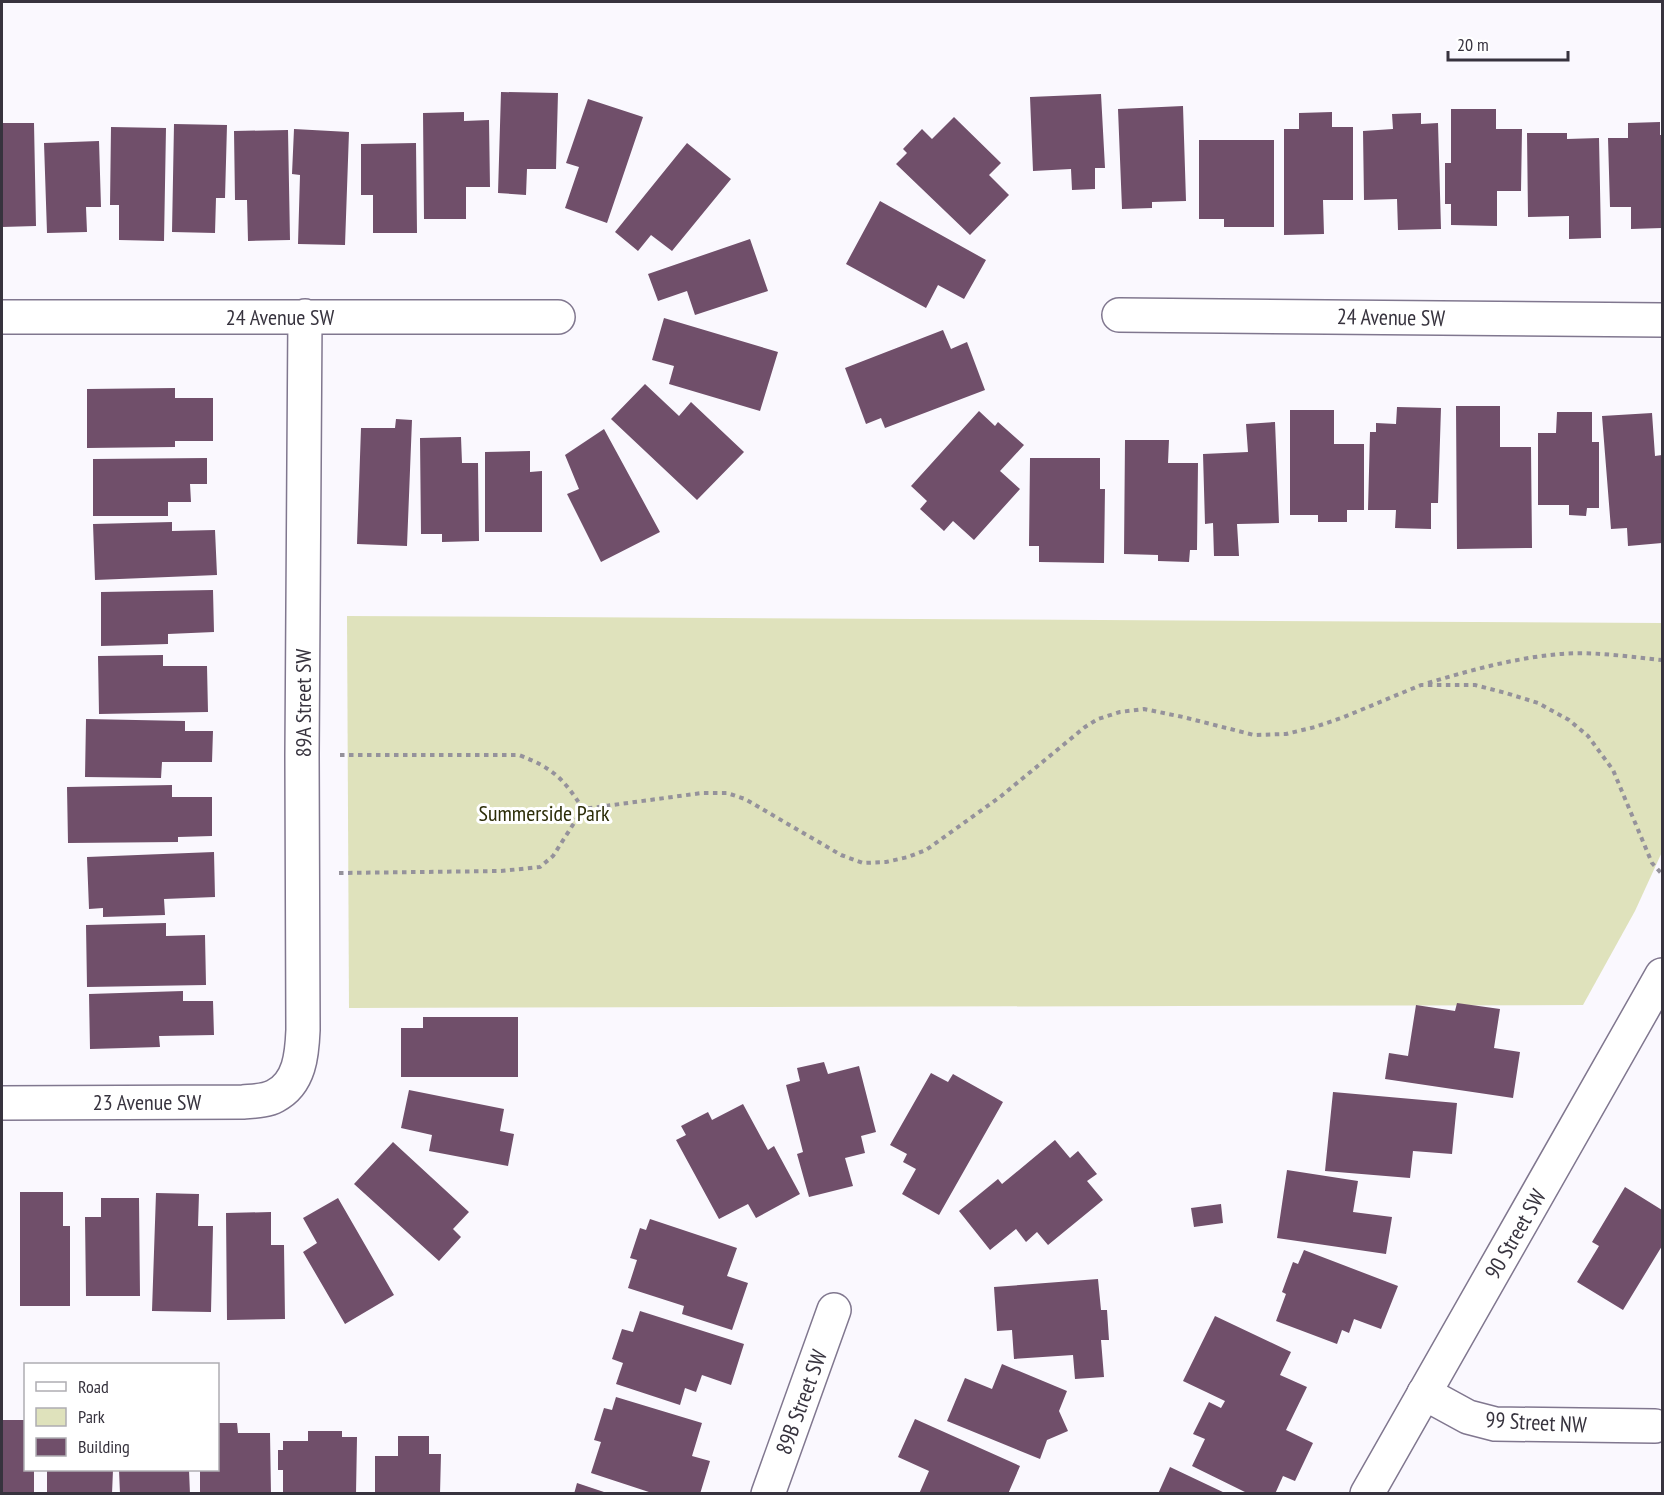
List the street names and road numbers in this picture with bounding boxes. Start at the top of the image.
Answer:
street label: 24 Avenue SW [1337,302,1446,332]
street label: 24 Avenue SW [226,303,334,331]
street label: 89A Street SW [289,649,317,757]
street label: 23 Avenue SW [93,1088,201,1116]
street label: 90 Street SW [1478,1184,1552,1284]
street label: 89B Street SW [769,1346,833,1458]
street label: 99 Street NW [1485,1405,1588,1439]

